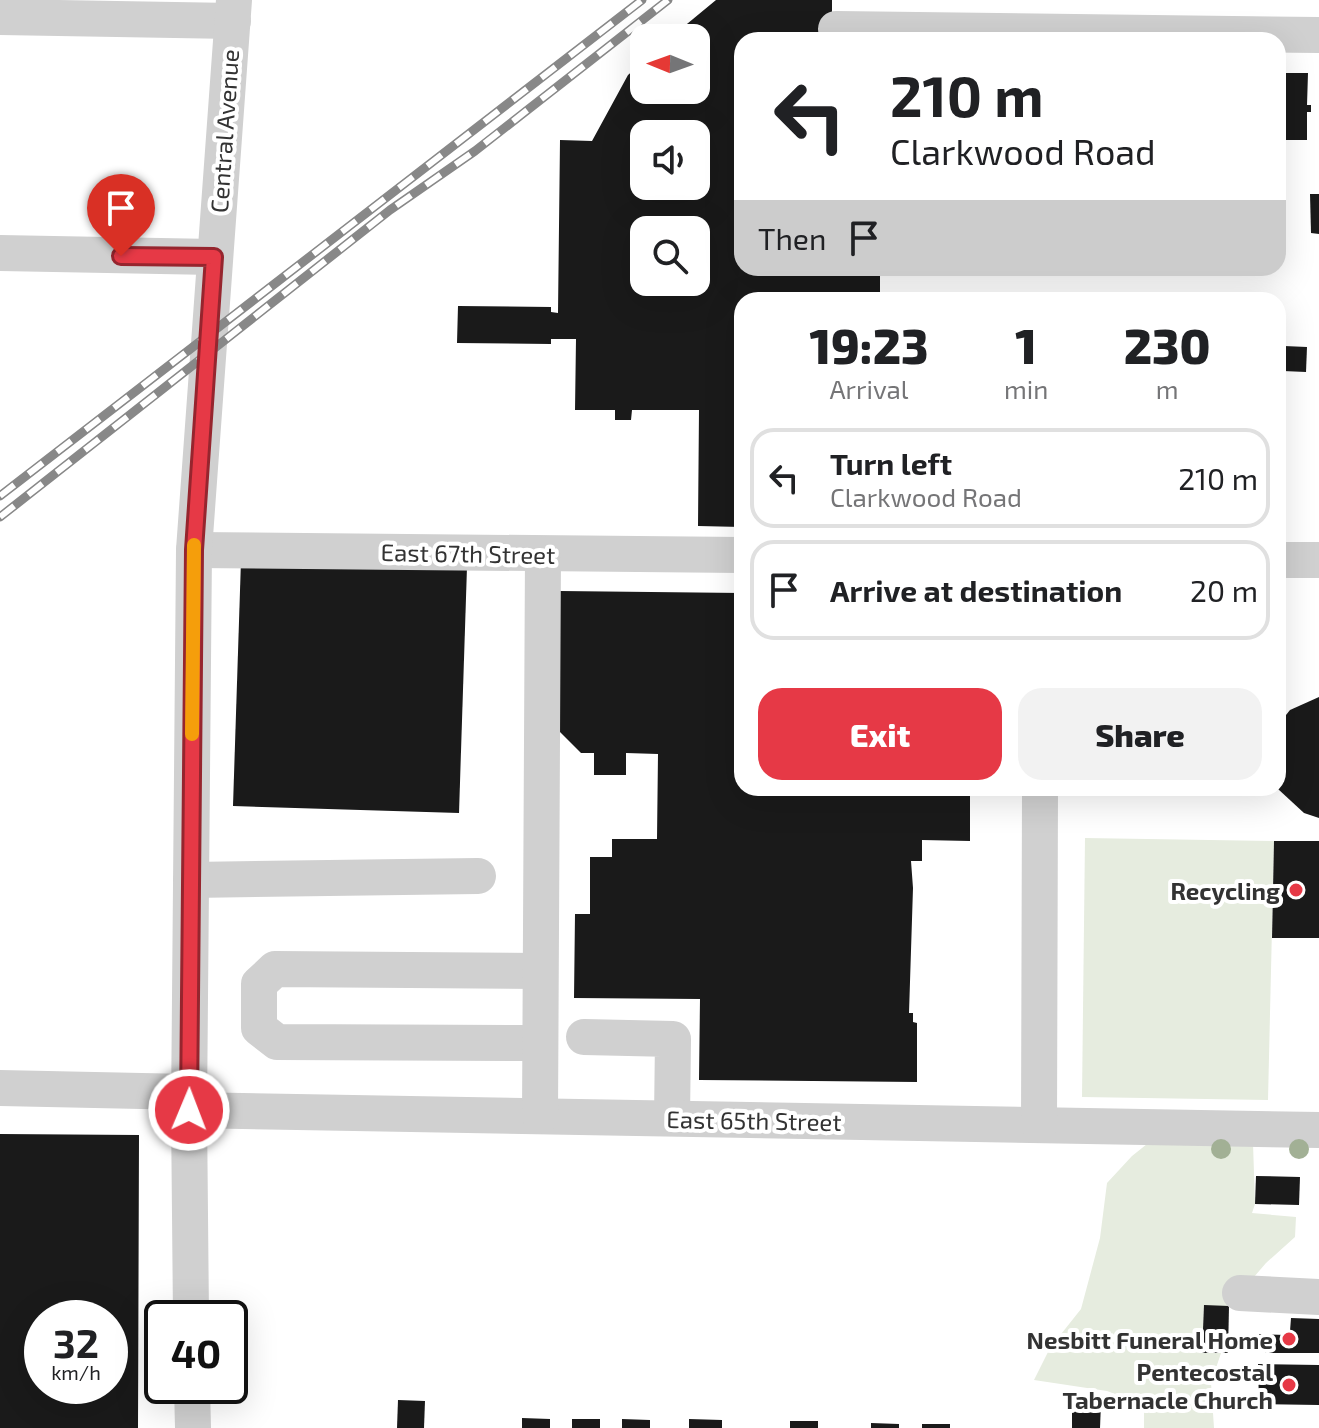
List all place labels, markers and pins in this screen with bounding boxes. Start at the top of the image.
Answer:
pin [87,174,155,256]
place label: Recycling [1170,876,1280,905]
marker: Recycling [1287,881,1305,899]
place label: Nesbitt Funeral Home [1027,1325,1273,1354]
marker: Nesbitt Funeral Home [1280,1330,1298,1348]
place label: Pentecostal Tabernacle Church [1063,1357,1273,1414]
marker: Pentecostal Tabernacle Church [1280,1376,1298,1394]

